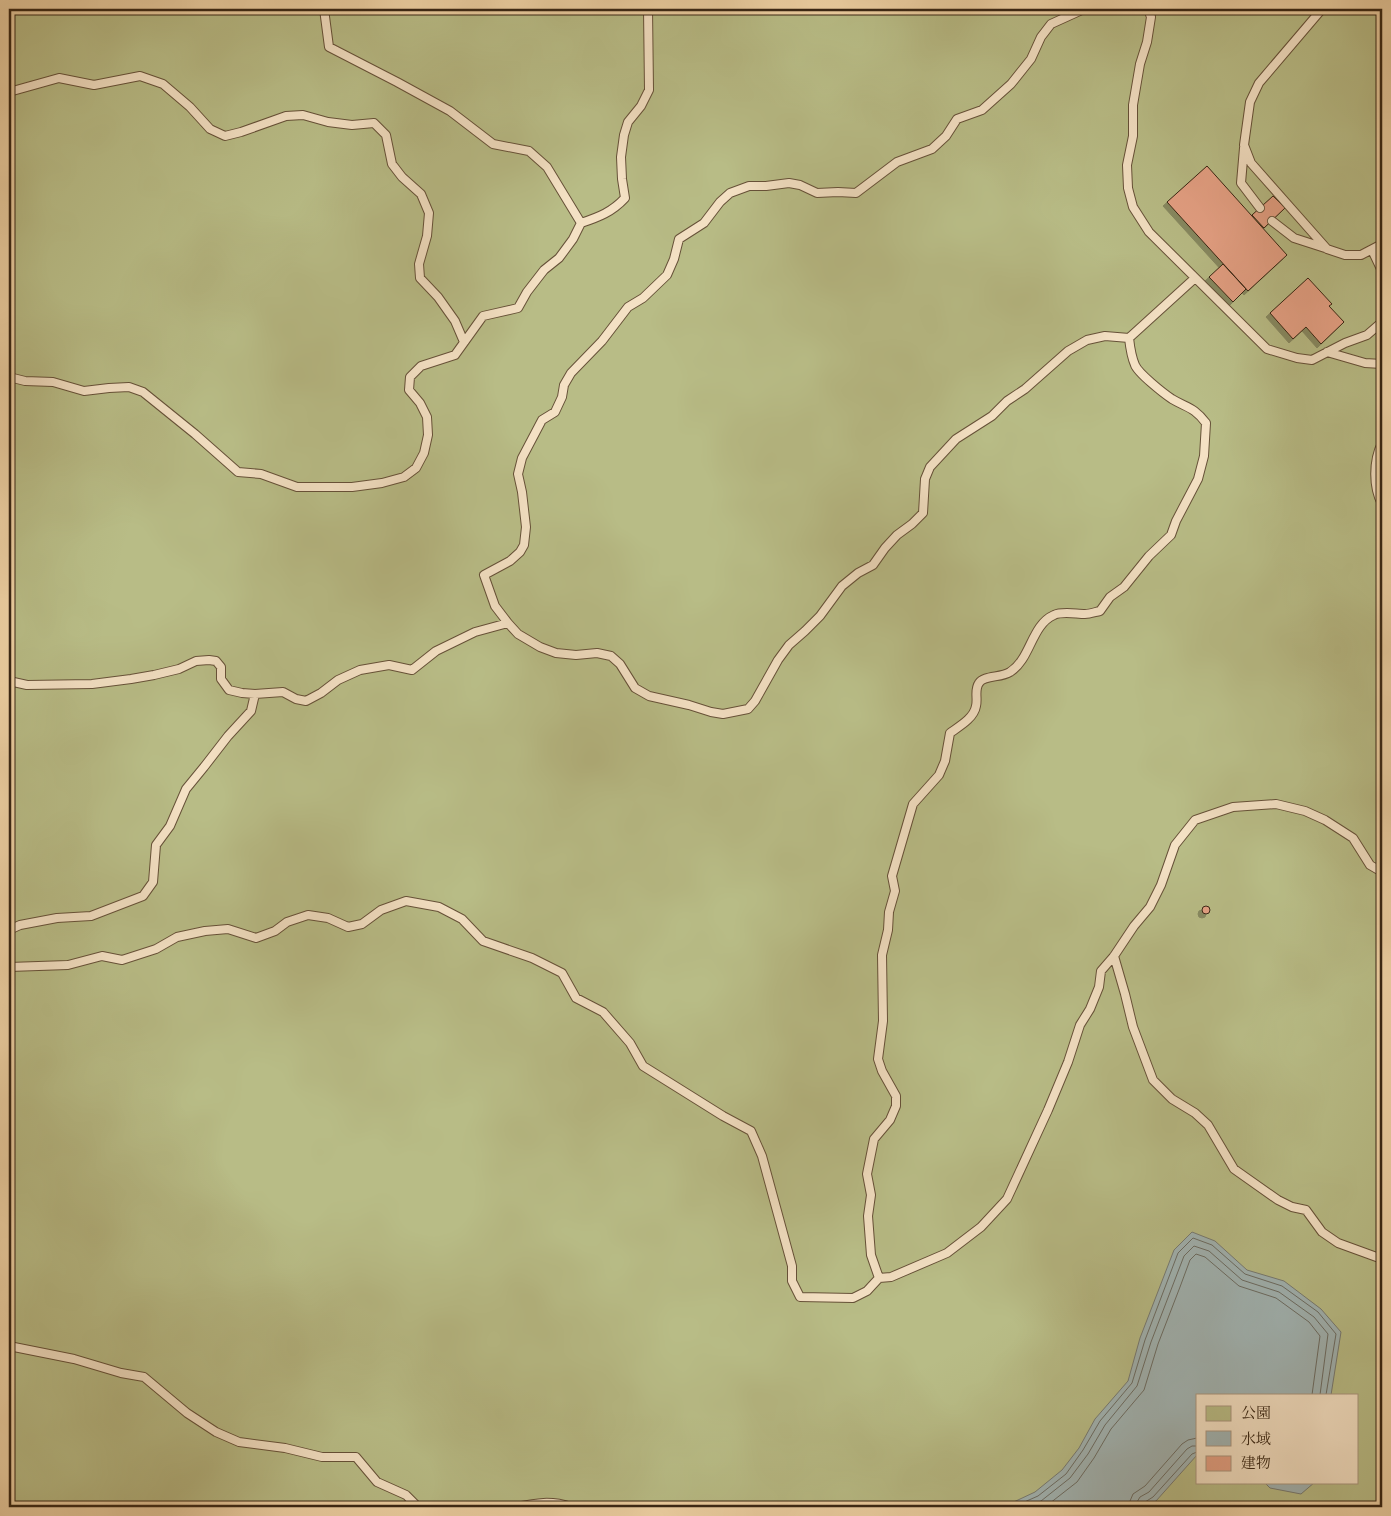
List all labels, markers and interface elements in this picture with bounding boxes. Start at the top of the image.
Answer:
legend [1196,1394,1358,1484]
text: 公園 [1241,1403,1271,1423]
text: 水域 [1241,1429,1271,1449]
text: 建物 [1241,1453,1271,1473]

